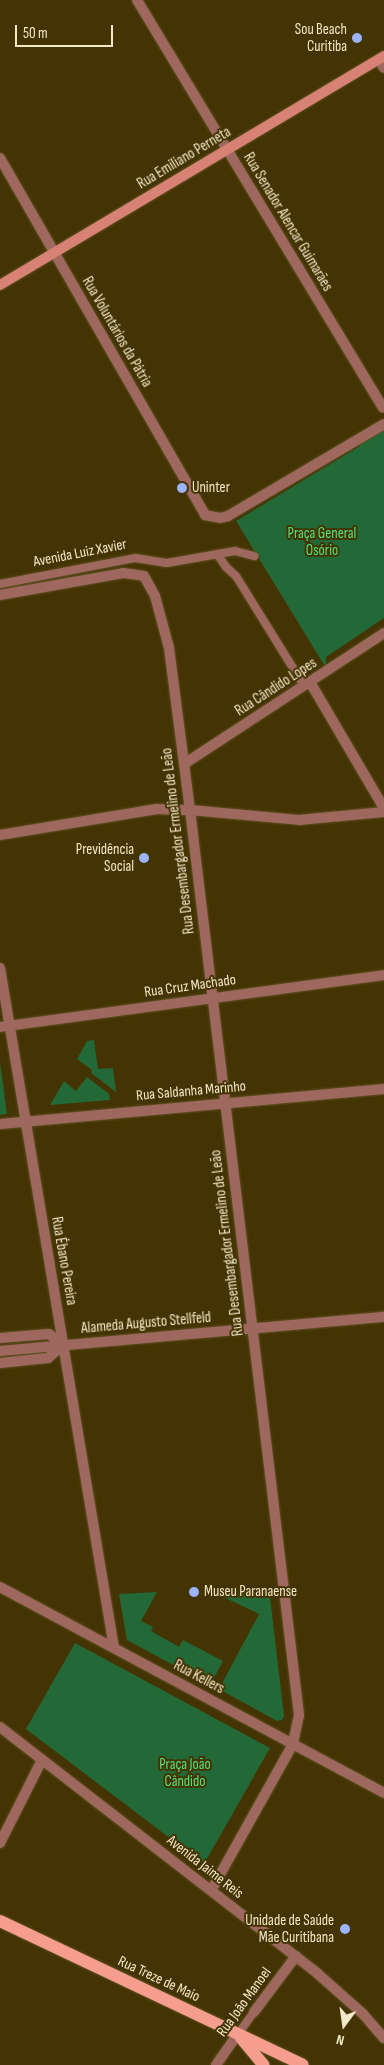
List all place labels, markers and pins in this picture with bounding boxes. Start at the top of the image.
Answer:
place label: Sou Beach Curitiba [295,20,347,55]
marker: Sou Beach Curitiba [351,32,363,44]
place label: Uninter [192,479,230,497]
marker: Uninter [176,482,188,494]
place label: Previdência Social [76,840,134,875]
marker: Previdência Social [138,852,150,864]
place label: Museu Paranaense [204,1583,297,1601]
marker: Museu Paranaense [188,1586,200,1598]
place label: Unidade de Saúde Mãe Curitibana [245,1911,334,1946]
marker: Unidade de Saúde Mãe Curitibana [338,1922,352,1936]

